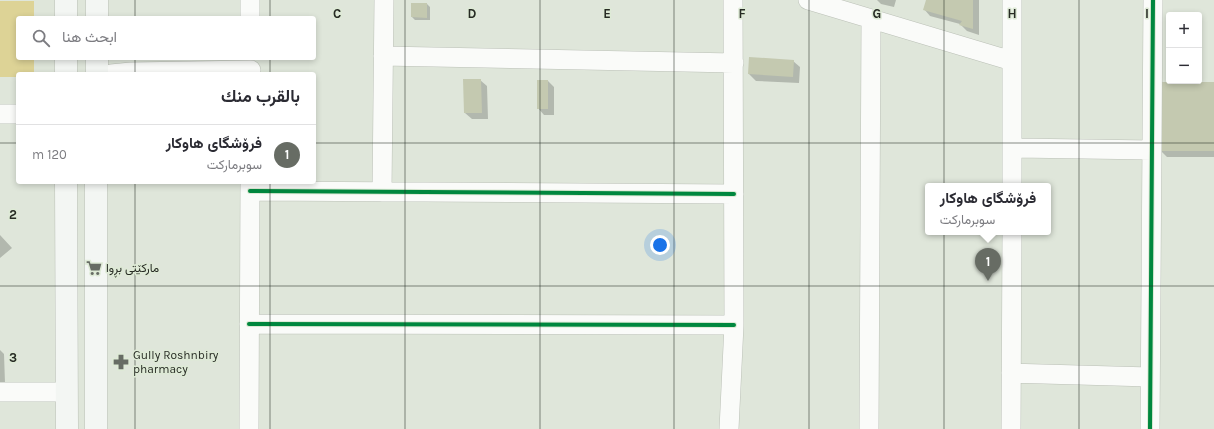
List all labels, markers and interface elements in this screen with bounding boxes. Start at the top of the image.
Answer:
text: C [333,6,341,21]
text: D [468,6,477,21]
text: E [603,6,611,21]
text: F [738,6,746,21]
text: G [873,6,881,21]
text: H [1007,6,1017,21]
text: I [1145,6,1149,21]
map controls [1166,12,1202,84]
button: + [1166,12,1202,48]
search box [16,16,316,60]
icon: search [30,27,52,49]
text: ابحث هنا [62,28,117,46]
button: − [1166,48,1202,84]
text: بالقرب منك [221,86,300,106]
text: فرۆشگای ھاوکار [166,134,262,152]
text: 120 m [32,147,67,162]
text: 1 [285,147,289,162]
text: سوبرماركت [207,157,262,172]
popup [925,183,1051,235]
text: فرۆشگای ھاوکار [940,189,1036,207]
text: 2 [9,207,17,222]
text: سوبرماركت [940,212,995,227]
your location [650,235,670,255]
pin: 1 [975,248,1001,281]
supermarket icon: مارکێتی بڕوا [85,259,103,277]
place label: مارکێتی بڕوا [106,261,159,278]
place label: Gully Roshnbiry pharmacy [133,348,219,376]
text: 3 [9,350,17,365]
pharmacy icon: Gully Roshnbiry pharmacy [112,353,130,371]

